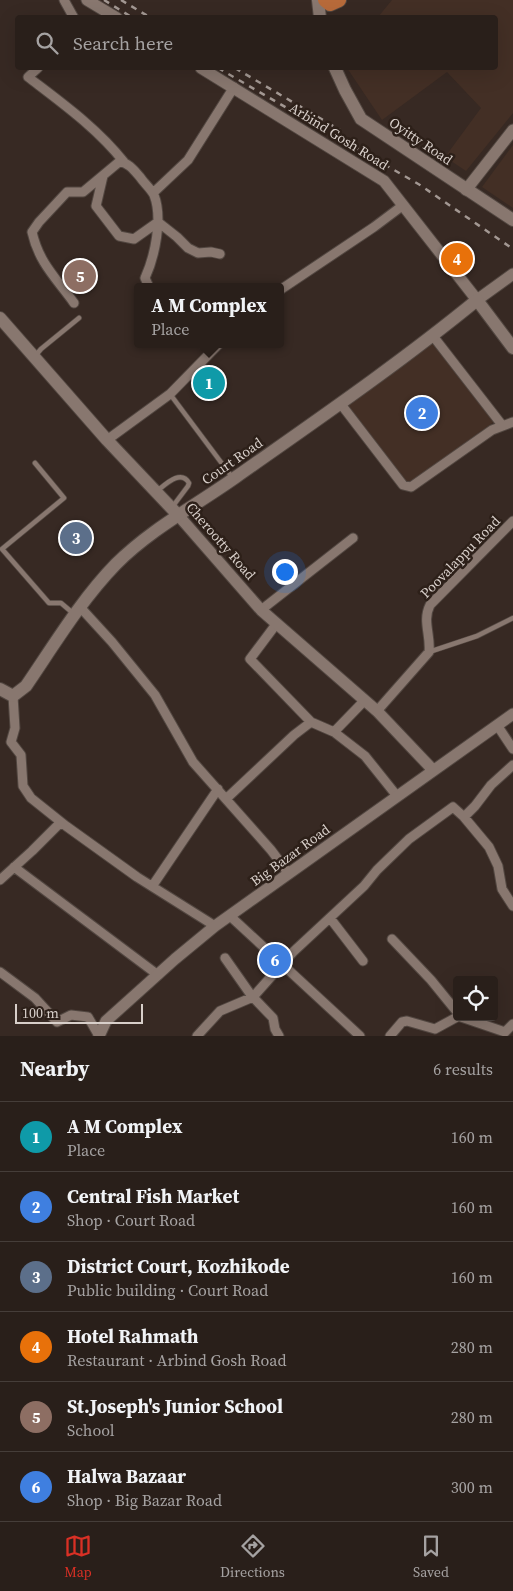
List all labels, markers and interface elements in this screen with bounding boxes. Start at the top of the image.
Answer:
search box [15,15,498,70]
icon: search [33,29,61,57]
text: Search here [73,30,173,56]
street label: Arbind Gosh Road [286,97,393,175]
street label: Oyitty Road [385,112,457,170]
pin: 4 [441,240,473,278]
pin: 5 [64,257,96,295]
popup [134,283,284,348]
text: A M Complex [151,292,267,318]
text: Place [151,318,189,340]
pin: 1 [193,364,225,402]
pin: 2 [406,394,438,432]
street label: Court Road [197,433,267,489]
street label: Cherootty Road [182,498,260,584]
street label: Poovalappu Road [416,511,505,603]
pin: 3 [60,519,92,557]
your location [272,559,298,585]
street label: Big Bazar Road [246,819,334,891]
pin: 6 [259,941,291,979]
map controls [453,976,498,1021]
button: locate [453,976,498,1021]
scale bar [15,1001,142,1024]
text: 100 m [22,1003,59,1023]
text: Nearby [20,1054,90,1083]
text: 6 results [433,1058,493,1080]
text: A M Complex [67,1113,182,1139]
text: 1 [32,1126,40,1148]
text: 160 m [451,1126,493,1148]
text: Place [67,1139,105,1161]
text: Central Fish Market [67,1183,239,1209]
text: 2 [32,1196,40,1218]
text: 160 m [451,1196,493,1218]
text: Shop · Court Road [67,1209,195,1231]
text: District Court, Kozhikode [67,1253,290,1279]
text: 3 [32,1266,40,1288]
text: 160 m [451,1266,493,1288]
text: Public building · Court Road [67,1279,268,1301]
text: Hotel Rahmath [67,1323,199,1349]
text: 4 [32,1336,40,1358]
text: 280 m [451,1336,493,1358]
text: Restaurant · Arbind Gosh Road [67,1349,287,1371]
text: St.Joseph's Junior School [67,1393,283,1419]
text: 5 [32,1406,40,1428]
text: 280 m [451,1406,493,1428]
text: School [67,1419,115,1441]
text: Halwa Bazaar [67,1463,186,1489]
text: 6 [32,1476,40,1498]
text: 300 m [451,1476,493,1498]
text: Shop · Big Bazar Road [67,1489,222,1511]
tab: Map [64,1532,92,1582]
tab: Directions [220,1532,285,1582]
tab: Saved [413,1532,449,1582]

